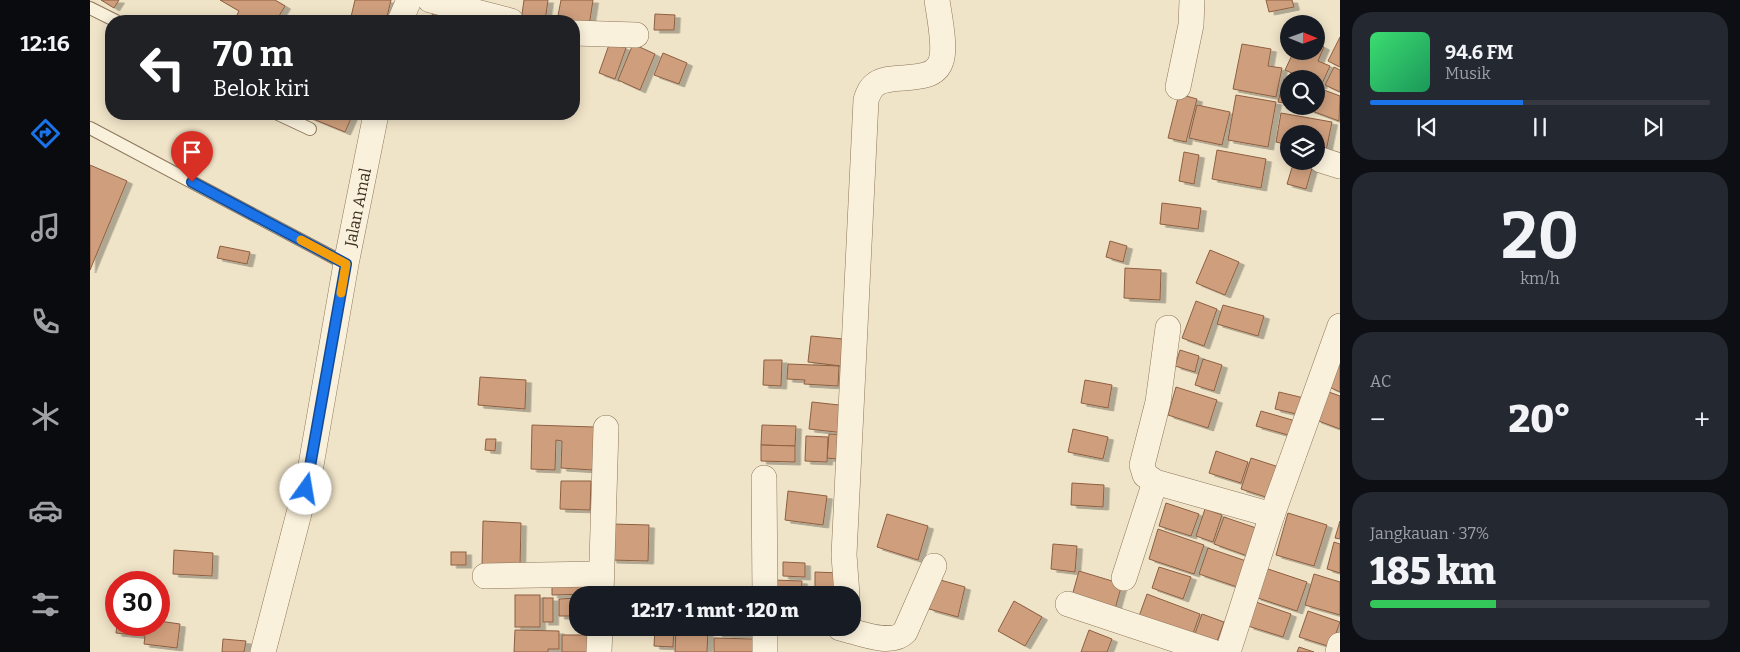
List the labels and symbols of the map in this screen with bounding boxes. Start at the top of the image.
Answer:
north arrow [1280,15,1325,60]
pin [171,131,213,182]
street label: Jalan Amal [340,166,375,249]
position arrow [279,462,331,514]
speed limit sign: 30 [105,571,170,636]

